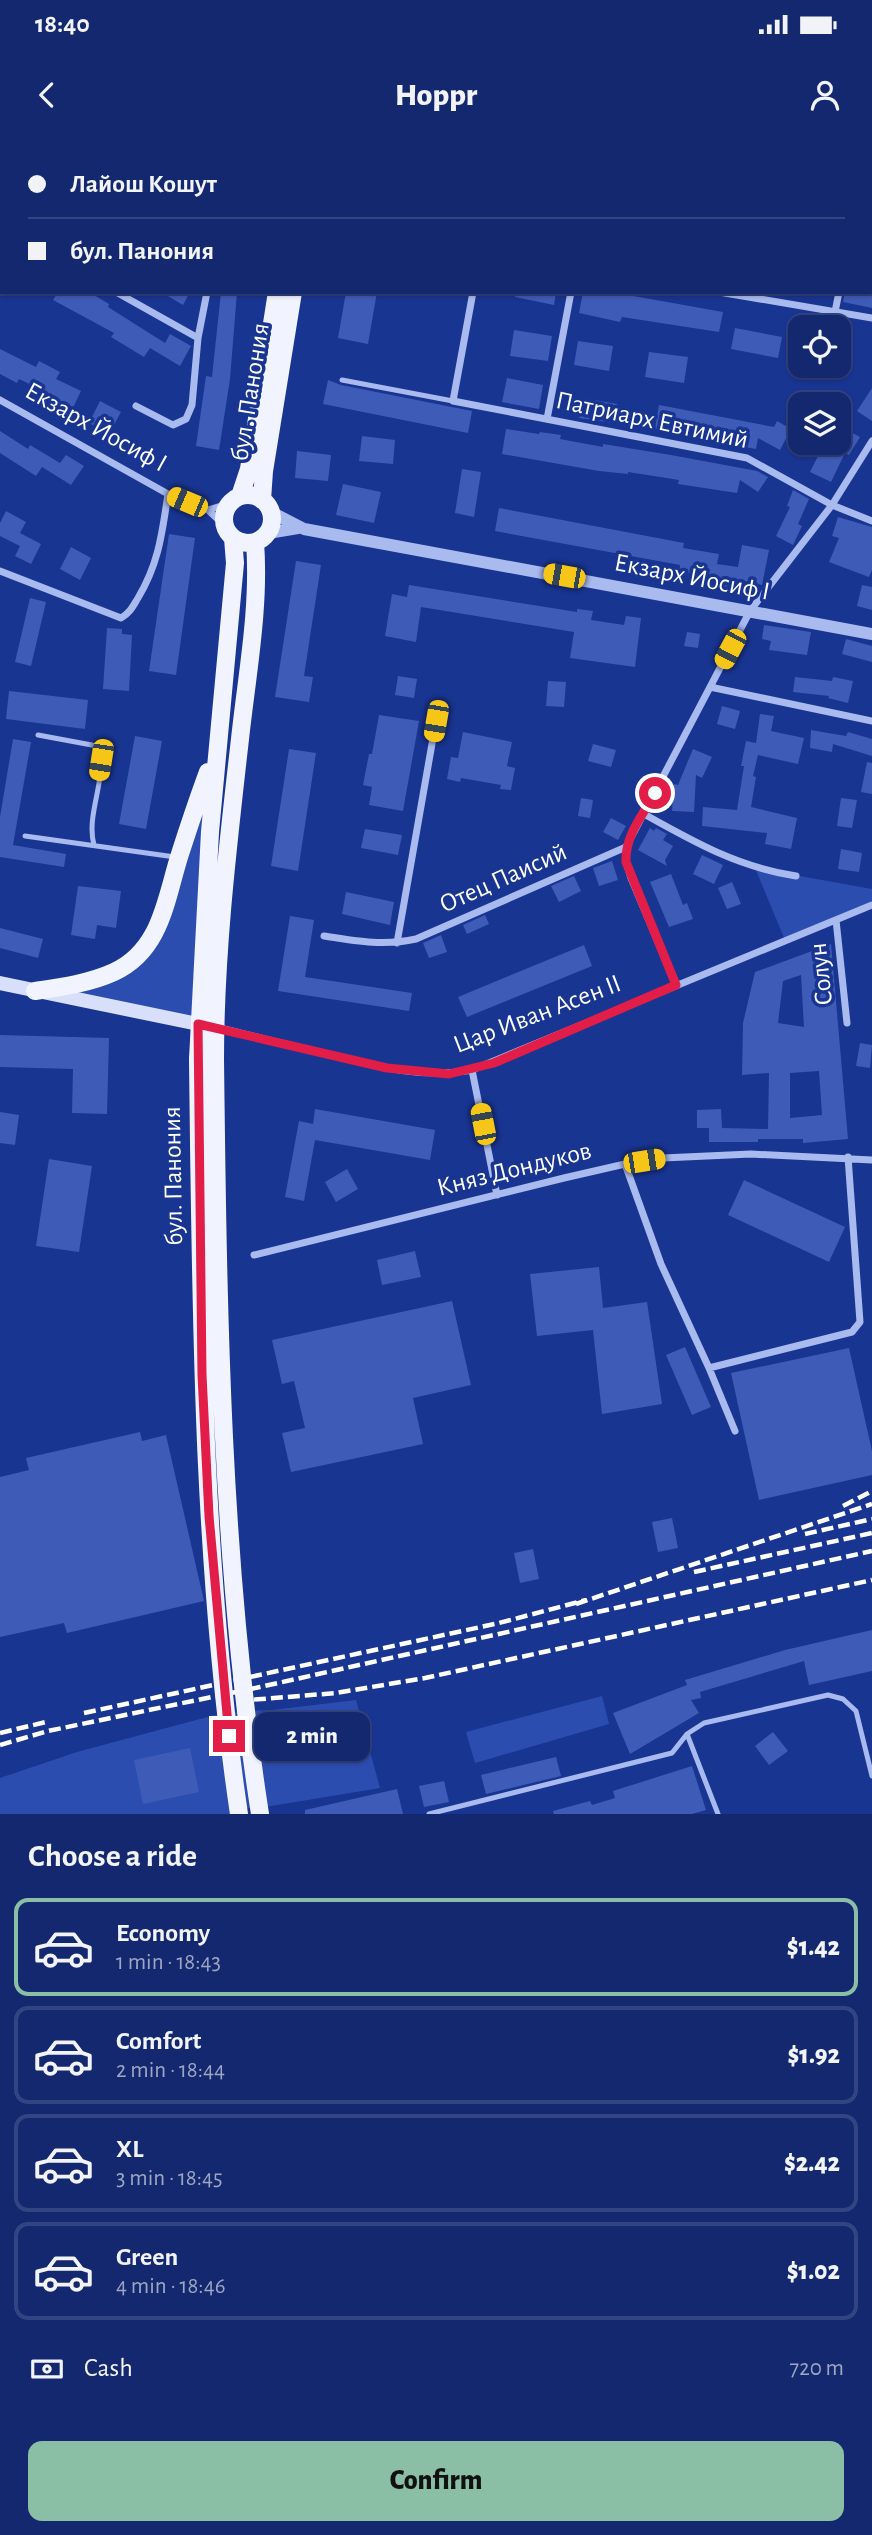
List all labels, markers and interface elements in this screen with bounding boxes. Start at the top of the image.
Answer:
text: 18:40 [35,11,90,37]
icon: back [28,76,66,114]
icon: person [806,76,844,114]
text: Hoppr [395,79,477,111]
text: Лайош Кошут [70,171,217,197]
text: бул. Панония [70,238,214,264]
map controls [788,315,851,455]
button: locate [788,315,851,378]
street label: бул. Панония [226,321,274,463]
street label: Екзарх Йосиф I [21,377,171,477]
street label: Патриарх Евтимий [553,387,751,453]
button: layers [788,392,851,455]
car [164,484,211,520]
street label: Екзарх Йосиф I [612,549,772,605]
car [542,562,587,590]
car [711,626,750,672]
car [423,698,450,744]
car [88,738,115,782]
route start [639,777,671,809]
street label: Отец Паисий [435,838,571,918]
street label: Солун [805,941,837,1007]
street label: Цар Иван Асен II [450,970,624,1058]
car [469,1101,498,1147]
street label: бул. Панония [159,1106,187,1246]
street label: Княз Дондуков [434,1137,594,1201]
car [622,1147,667,1175]
callout: 2 min [254,1712,369,1760]
route end [213,1720,245,1752]
text: 2 min [286,1725,338,1748]
text: Choose a ride [28,1840,197,1872]
icon: car [32,1916,95,1979]
text: Economy [116,1920,210,1946]
text: $1.42 [787,1934,840,1960]
text: 1 min · 18:43 [116,1951,221,1974]
icon: car [32,2024,95,2087]
text: Comfort [116,2028,201,2054]
text: $1.92 [787,2042,840,2068]
text: 2 min · 18:44 [116,2059,225,2082]
icon: car [32,2132,95,2195]
text: XL [116,2136,143,2162]
text: $2.42 [784,2150,840,2176]
text: 3 min · 18:45 [116,2167,223,2190]
icon: car [32,2240,95,2303]
text: Green [116,2244,178,2270]
text: $1.02 [787,2258,840,2284]
text: 4 min · 18:46 [116,2275,226,2298]
icon: cash [28,2350,66,2388]
text: Cash [84,2355,133,2381]
text: 720 m [790,2357,844,2380]
button: Confirm [28,2441,844,2521]

